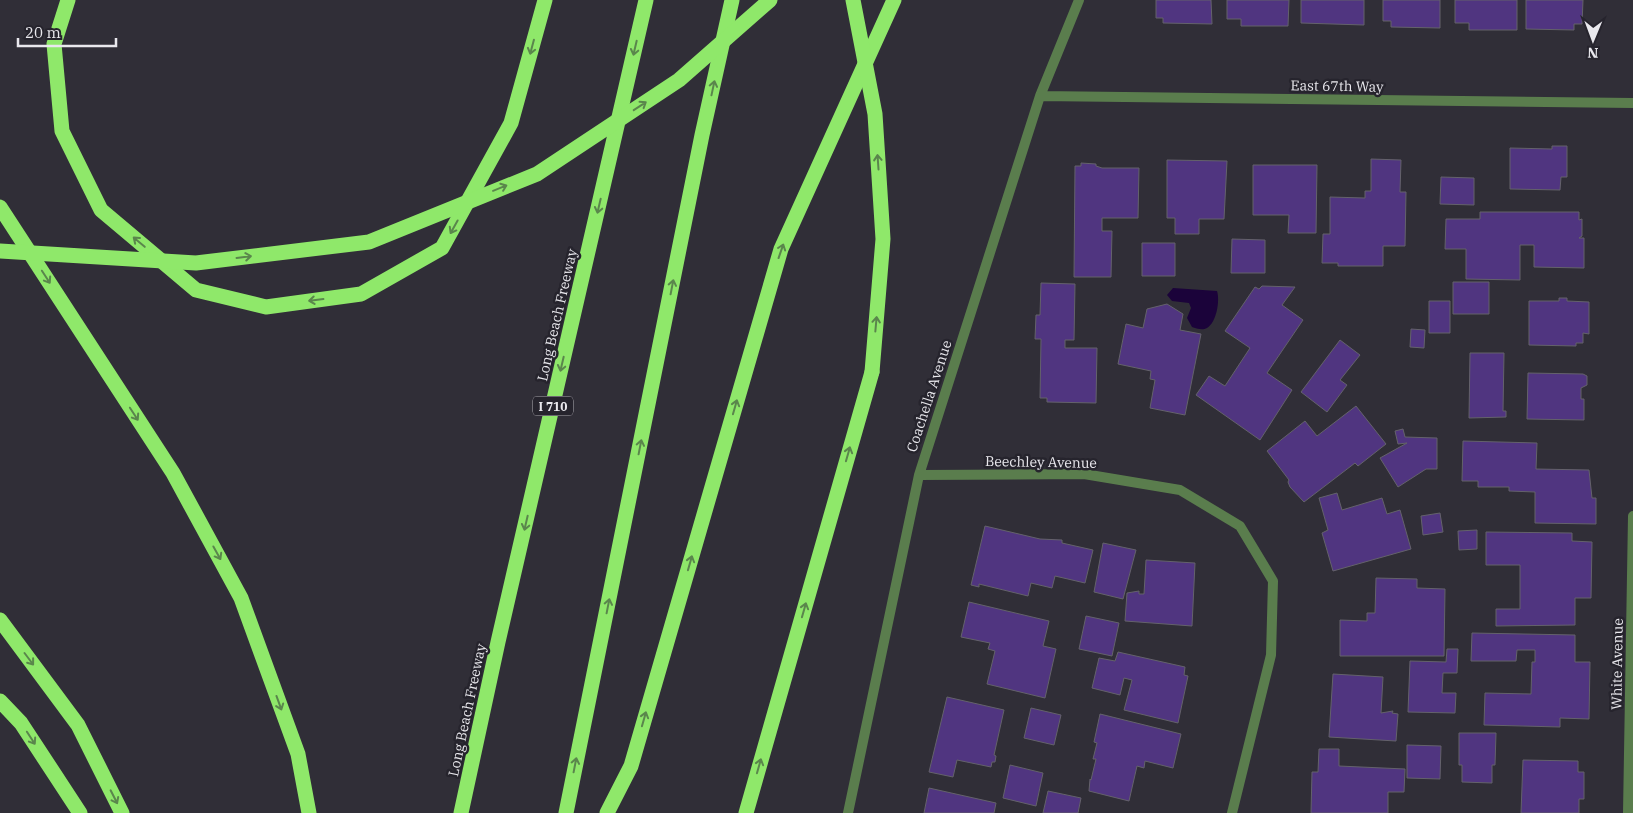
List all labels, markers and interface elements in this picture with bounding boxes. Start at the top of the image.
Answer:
scale bar [18,15,115,47]
north arrow [1568,15,1618,65]
text: 20 m [25,23,61,42]
one-way arrow [527,39,536,55]
one-way arrow [630,39,639,55]
text: N [1587,44,1598,62]
street label: East 67th Way [1290,76,1384,96]
one-way arrow [709,80,718,96]
one-way arrow [633,101,647,111]
one-way arrow [873,154,883,170]
one-way arrow [493,183,508,192]
one-way arrow [594,197,603,213]
one-way arrow [448,219,458,233]
one-way arrow [132,236,145,248]
one-way arrow [777,244,786,260]
street label: Long Beach Freeway [533,247,581,383]
one-way arrow [236,252,252,262]
one-way arrow [41,270,51,284]
one-way arrow [667,280,677,296]
one-way arrow [309,295,325,305]
one-way arrow [871,316,881,332]
street label: Coachella Avenue [902,338,956,454]
one-way arrow [557,356,566,372]
road number: I 710 [533,396,573,416]
one-way arrow [731,399,741,415]
one-way arrow [129,406,139,420]
one-way arrow [635,439,645,455]
one-way arrow [844,446,854,462]
street label: Beechley Avenue [985,452,1097,472]
one-way arrow [521,514,530,530]
one-way arrow [212,546,222,560]
one-way arrow [685,555,695,571]
one-way arrow [603,598,613,614]
one-way arrow [799,602,809,618]
street label: White Avenue [1607,618,1627,710]
street label: Long Beach Freeway [444,641,490,778]
one-way arrow [24,652,34,666]
one-way arrow [275,695,284,710]
one-way arrow [640,711,650,727]
one-way arrow [26,731,36,745]
one-way arrow [571,758,581,774]
one-way arrow [755,759,764,775]
one-way arrow [110,789,119,804]

